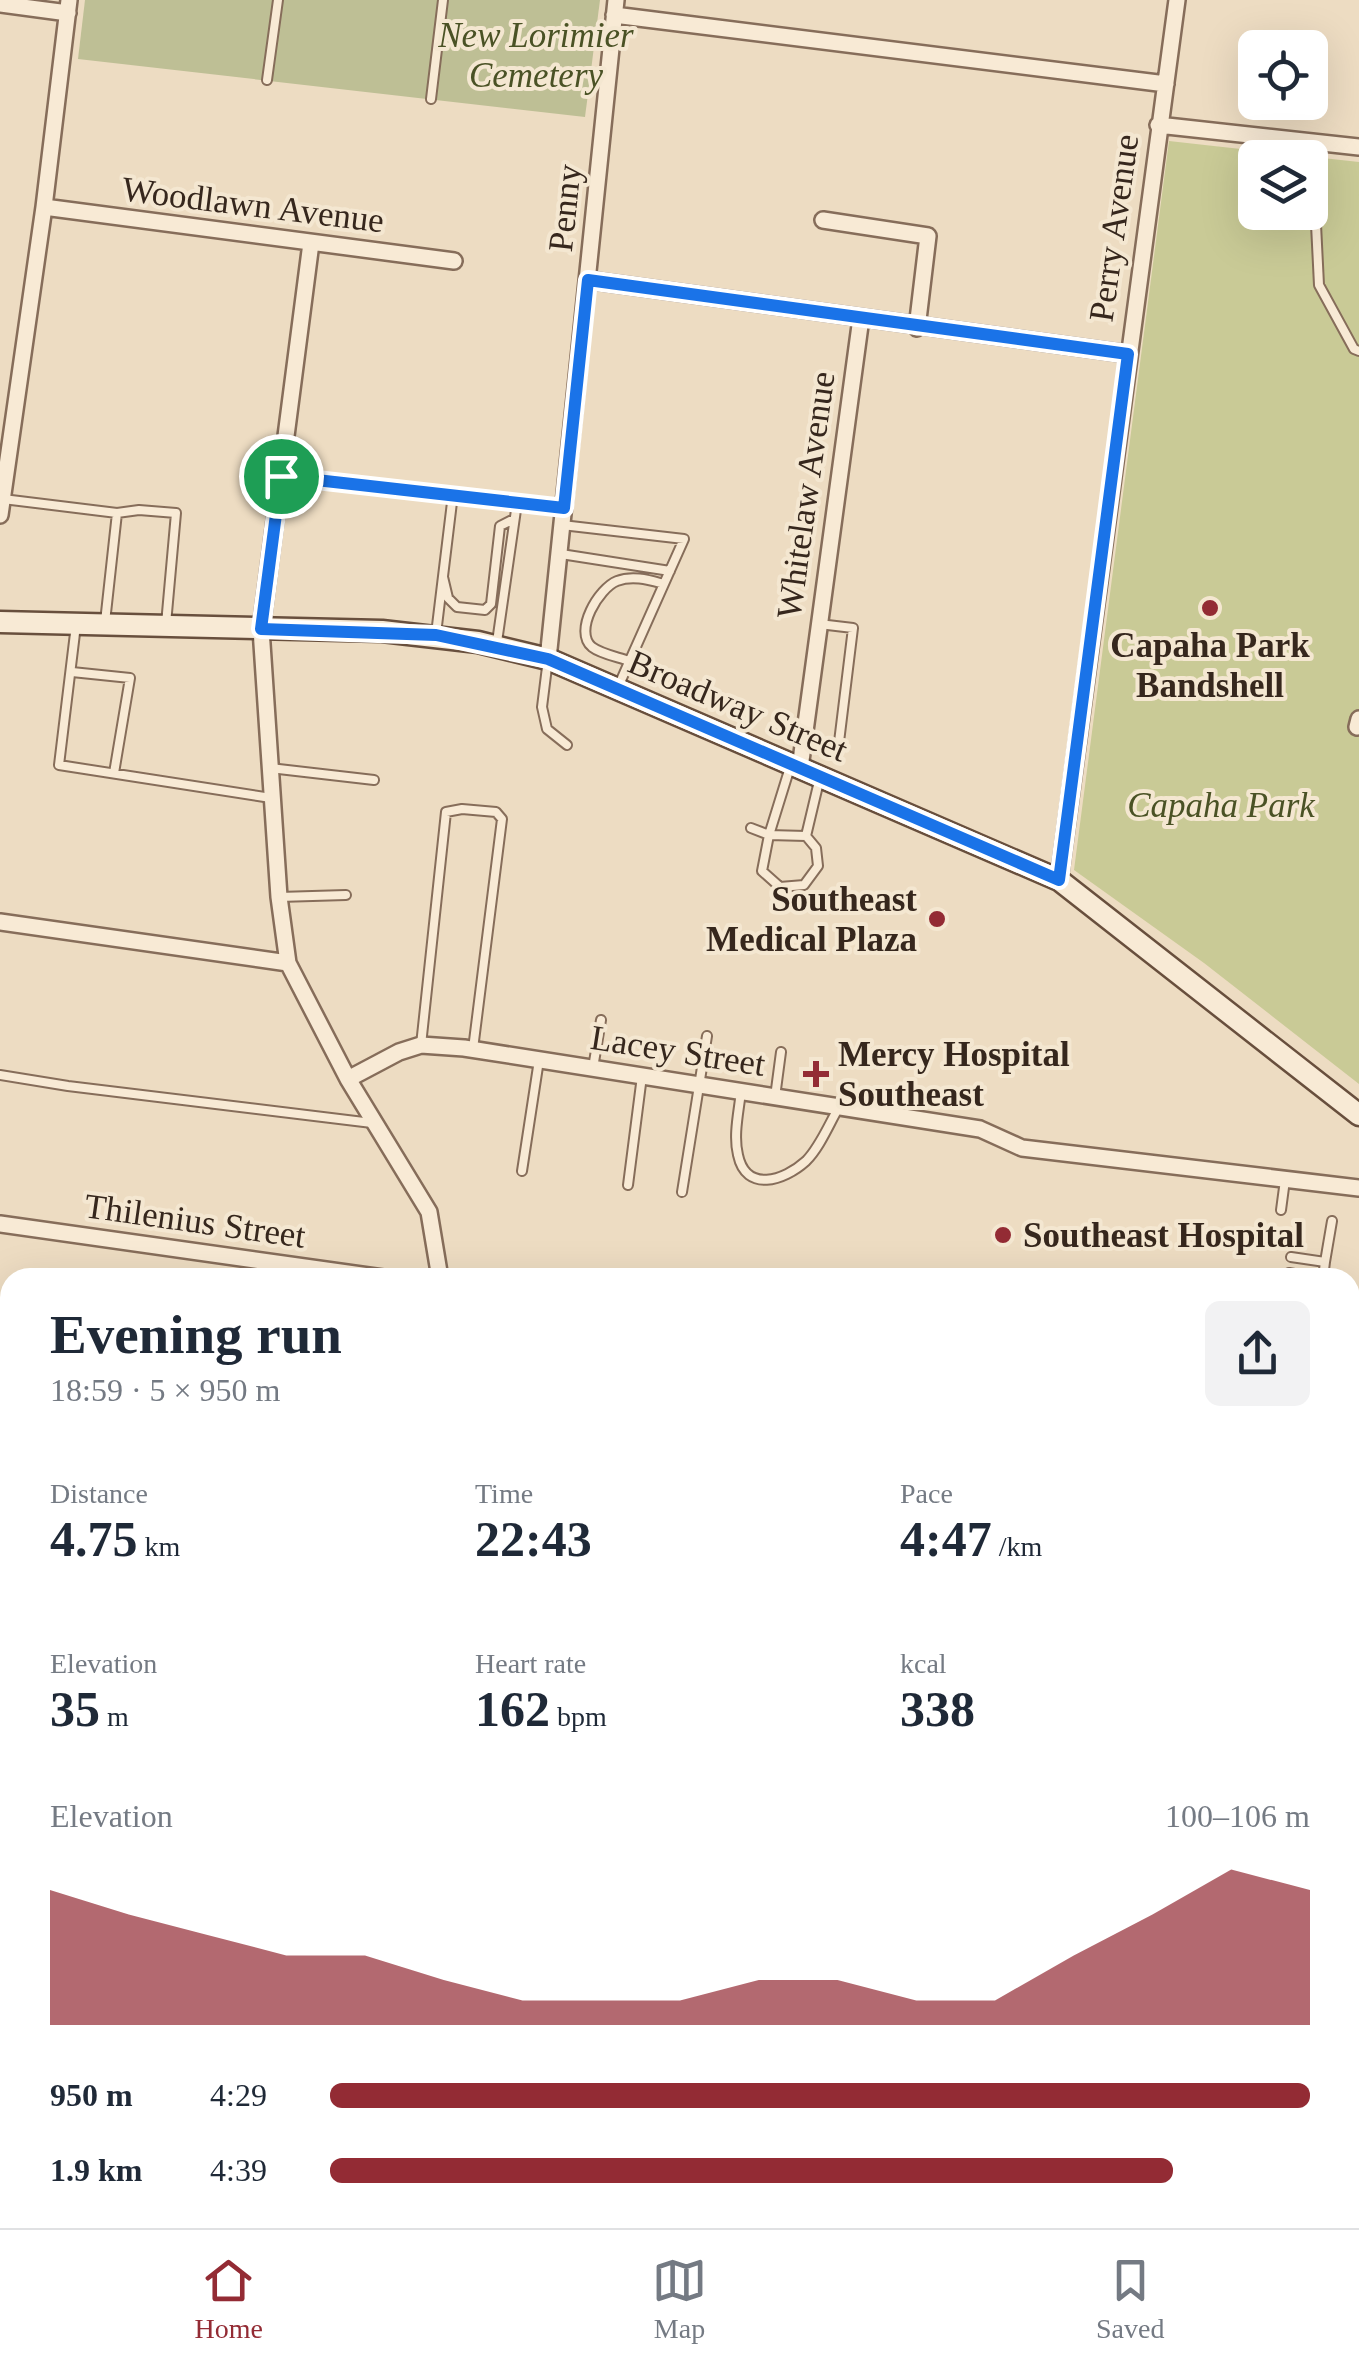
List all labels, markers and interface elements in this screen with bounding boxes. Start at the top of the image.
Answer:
park label: New Lorimier Cemetery [437,16,634,95]
map controls [1238,30,1328,230]
button: locate [1238,30,1328,120]
street label: Perry Avenue [1082,132,1146,324]
button: layers [1238,140,1328,230]
street label: Penny [541,162,589,254]
street label: Woodlawn Avenue [120,170,386,240]
street label: Whitelaw Avenue [769,369,843,621]
pin [239,434,324,519]
icon: arrive [254,449,309,504]
marker: Capaha Park Bandshell [1199,597,1221,619]
place label: Capaha Park Bandshell [1110,626,1310,705]
street label: Broadway Street [623,642,854,770]
park label: Capaha Park [1127,786,1316,825]
place label: Southeast Medical Plaza [706,880,917,959]
marker: Southeast Medical Plaza [926,908,948,930]
street label: Lacey Street [588,1018,768,1084]
place label: Mercy Hospital Southeast [838,1035,1070,1114]
marker: Mercy Hospital Southeast [803,1061,829,1087]
street label: Thilenius Street [82,1186,308,1256]
place label: Southeast Hospital [1023,1216,1304,1255]
marker: Southeast Hospital [992,1224,1014,1246]
button: share [1205,1301,1310,1406]
text: Evening run [50,1304,342,1365]
text: 18:59 · 5 × 950 m [50,1372,280,1408]
text: Distance [50,1478,148,1509]
text: Time [475,1478,533,1509]
text: Pace [900,1478,953,1509]
text: 4.75 [50,1511,138,1567]
text: 22:43 [475,1511,592,1567]
text: 4:47 [900,1511,992,1567]
text: km [138,1531,180,1562]
text: /km [992,1531,1042,1562]
text: Elevation [50,1648,157,1679]
text: Heart rate [475,1648,586,1679]
text: kcal [900,1648,947,1679]
text: 35 [50,1681,100,1737]
text: 162 [475,1681,550,1737]
text: 338 [900,1681,975,1737]
text: m [100,1701,129,1732]
text: bpm [550,1701,607,1732]
text: Elevation [50,1798,173,1834]
text: 100–106 m [1165,1798,1310,1834]
text: 950 m [50,2077,133,2113]
text: 4:29 [210,2077,267,2113]
text: 1.9 km [50,2152,142,2188]
text: 4:39 [210,2152,267,2188]
tab: Home [195,2253,263,2345]
tab: Map [652,2253,707,2345]
tab: Saved [1096,2253,1164,2345]

